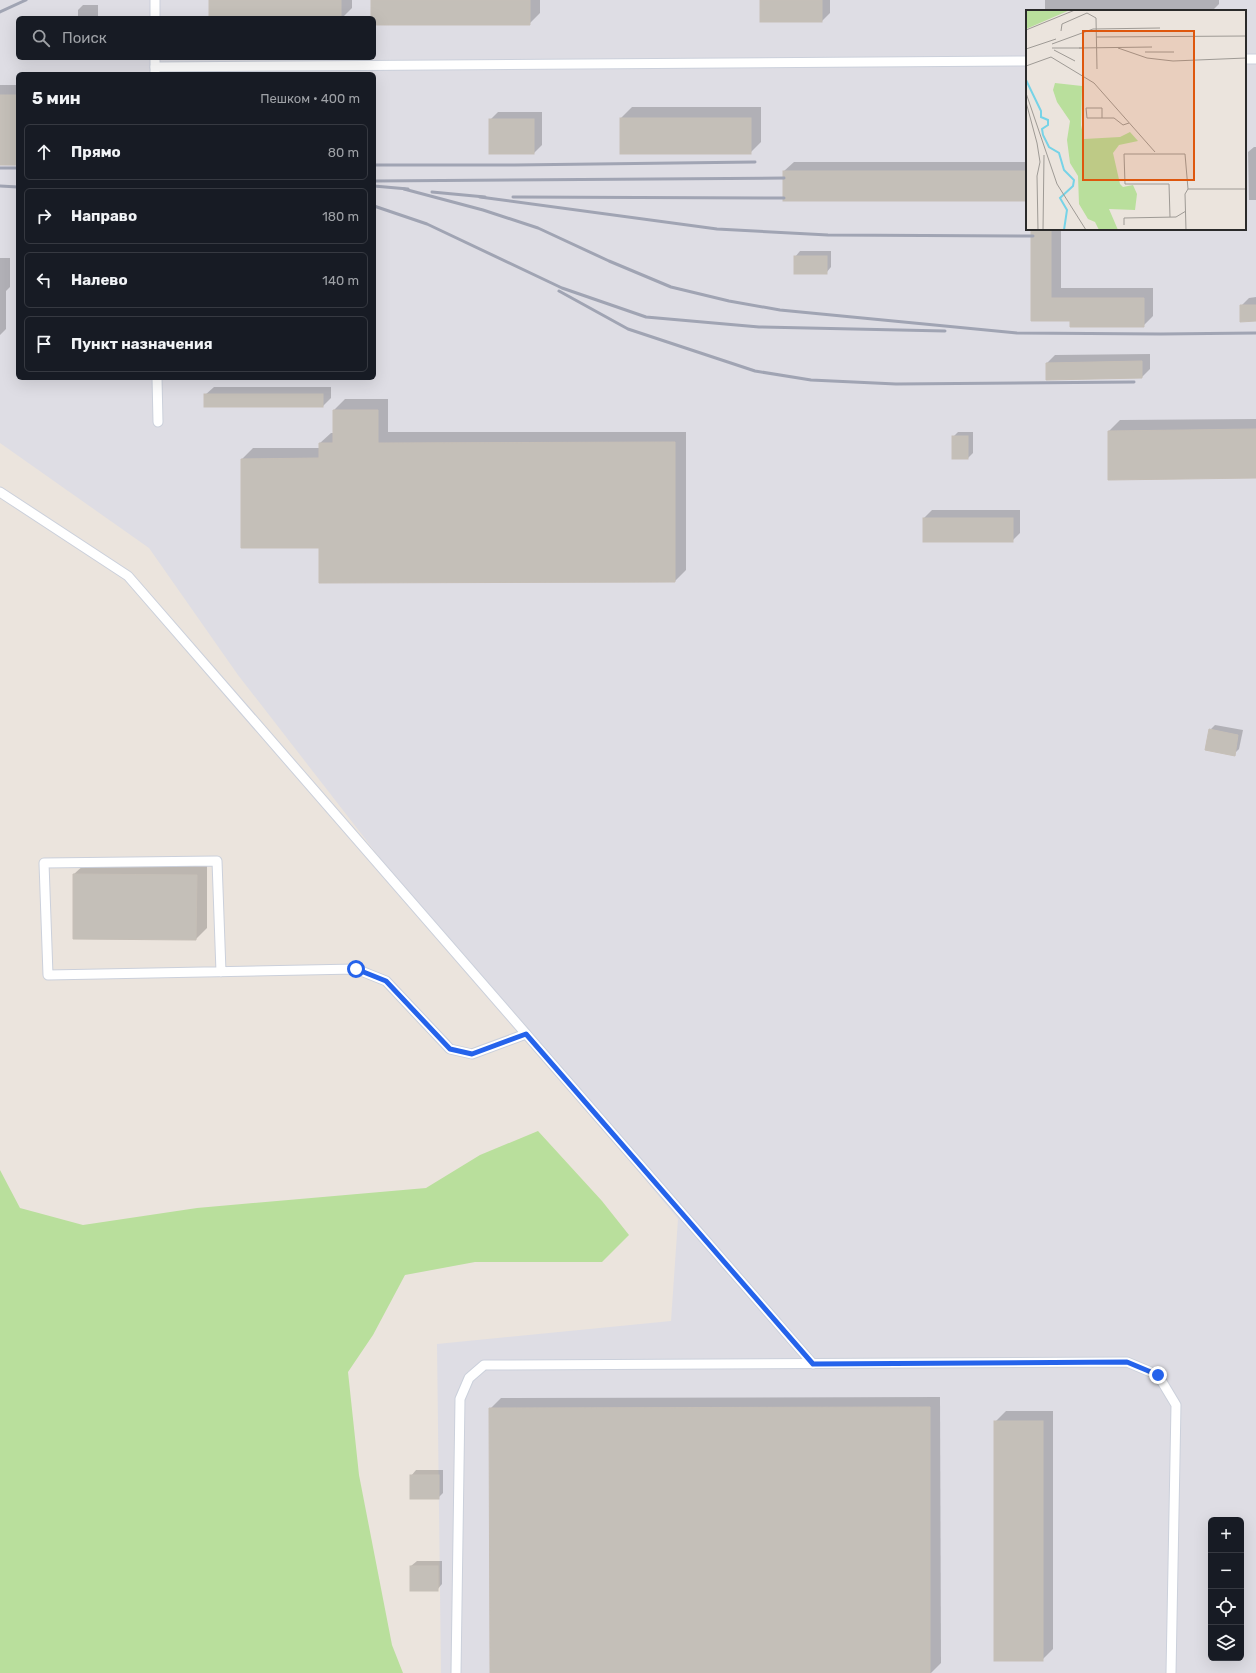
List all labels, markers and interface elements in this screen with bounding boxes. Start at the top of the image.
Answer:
inset map [1026,10,1246,230]
search box [16,16,376,60]
icon: search [30,27,52,49]
text: Поиск [62,29,107,47]
text: 5 мин [32,88,81,108]
text: Пешком · 400 m [260,91,360,106]
icon: ahead [33,141,55,163]
text: Прямо [71,143,121,161]
text: 80 m [328,145,359,160]
icon: right [33,205,55,227]
text: Направо [71,207,137,225]
text: 180 m [322,209,359,224]
icon: left [33,269,55,291]
text: Налево [71,271,128,289]
text: 140 m [322,273,359,288]
icon: arrive [33,333,55,355]
text: Пункт назначения [71,335,213,353]
route start [347,960,365,978]
route end [1149,1366,1167,1384]
map controls [1208,1517,1244,1661]
button: + [1208,1517,1244,1553]
button: − [1208,1553,1244,1589]
button: locate [1208,1589,1244,1625]
button: layers [1208,1625,1244,1661]

